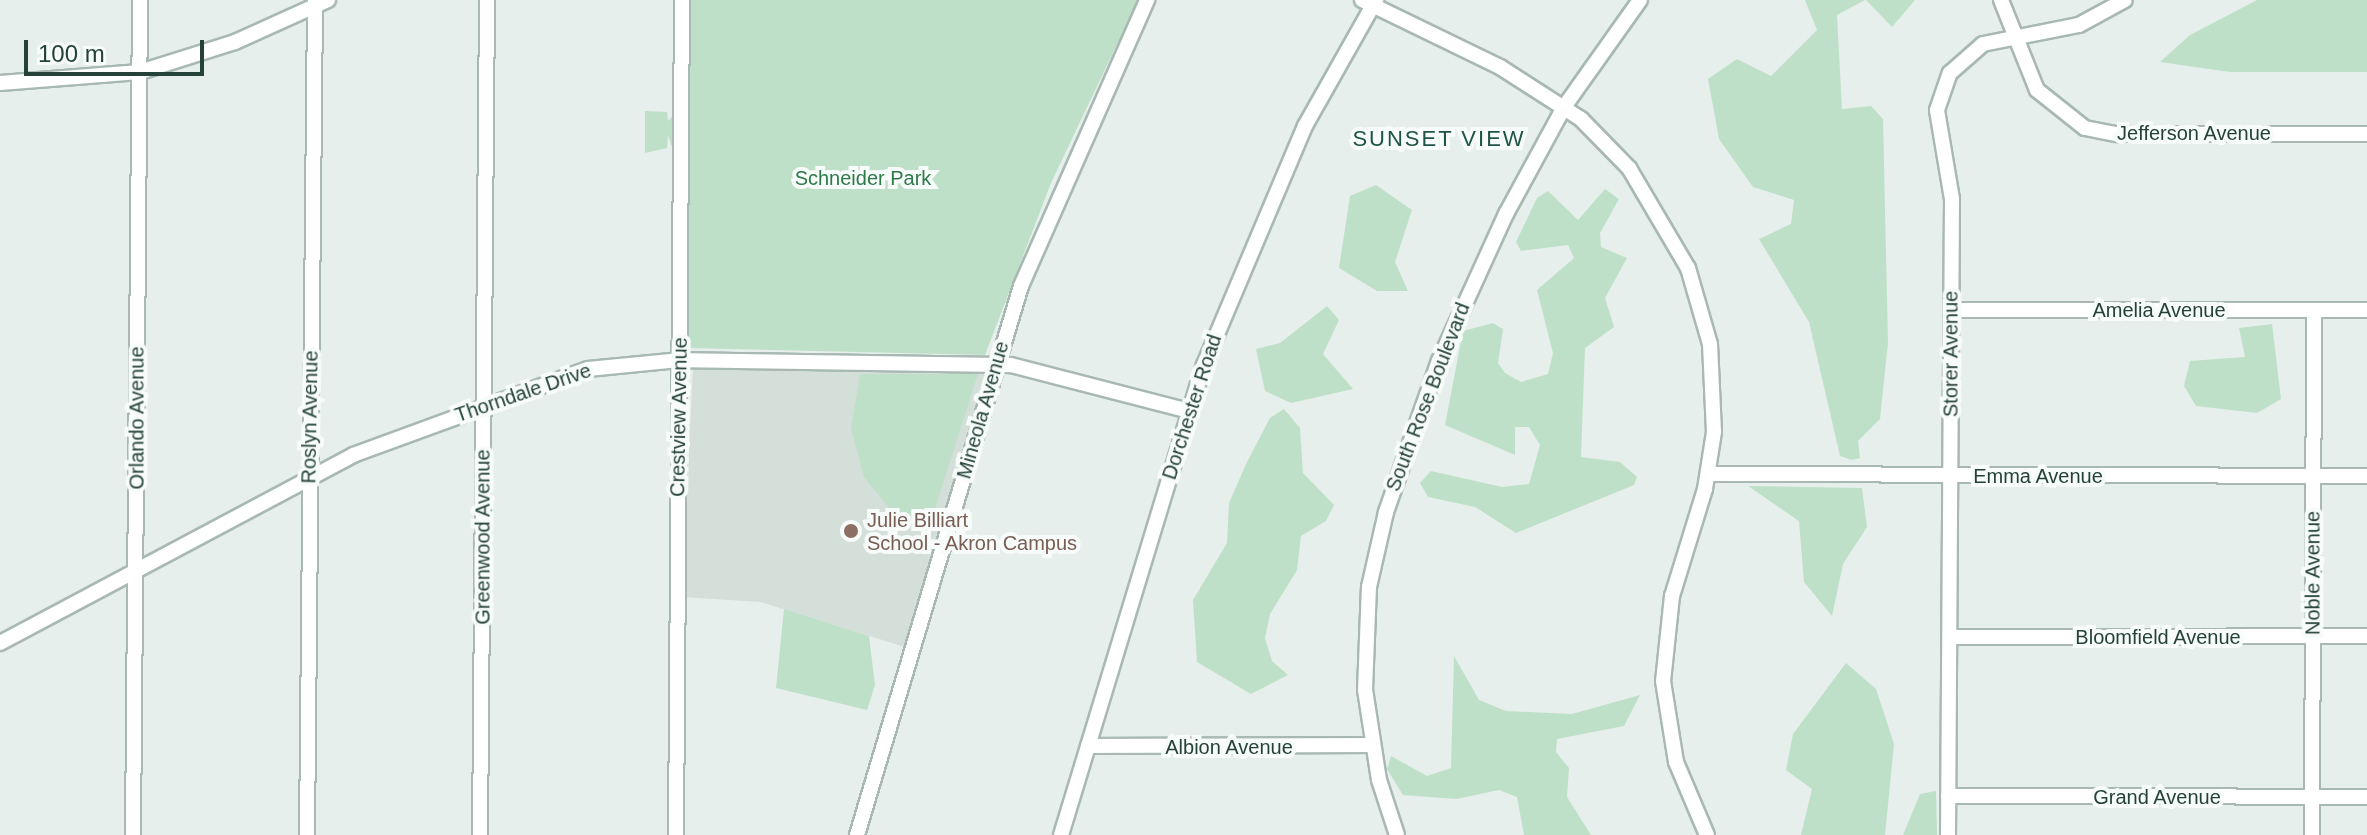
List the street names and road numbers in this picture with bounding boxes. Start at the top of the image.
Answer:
street label: Jefferson Avenue [2117,121,2271,145]
street label: Storer Avenue [1939,290,1963,418]
street label: Amelia Avenue [2092,298,2226,322]
street label: South Rose Boulevard [1381,299,1475,495]
street label: Dorchester Road [1157,331,1227,483]
street label: Crestview Avenue [666,336,692,498]
street label: Mineola Avenue [952,338,1014,482]
street label: Orlando Avenue [125,346,149,490]
street label: Roslyn Avenue [297,350,323,484]
street label: Thorndale Drive [452,358,594,428]
street label: Greenwood Avenue [471,449,495,625]
street label: Emma Avenue [1973,464,2103,488]
street label: Noble Avenue [2301,510,2325,636]
street label: Bloomfield Avenue [2075,625,2241,649]
street label: Albion Avenue [1165,735,1293,759]
street label: Grand Avenue [2093,785,2221,809]

